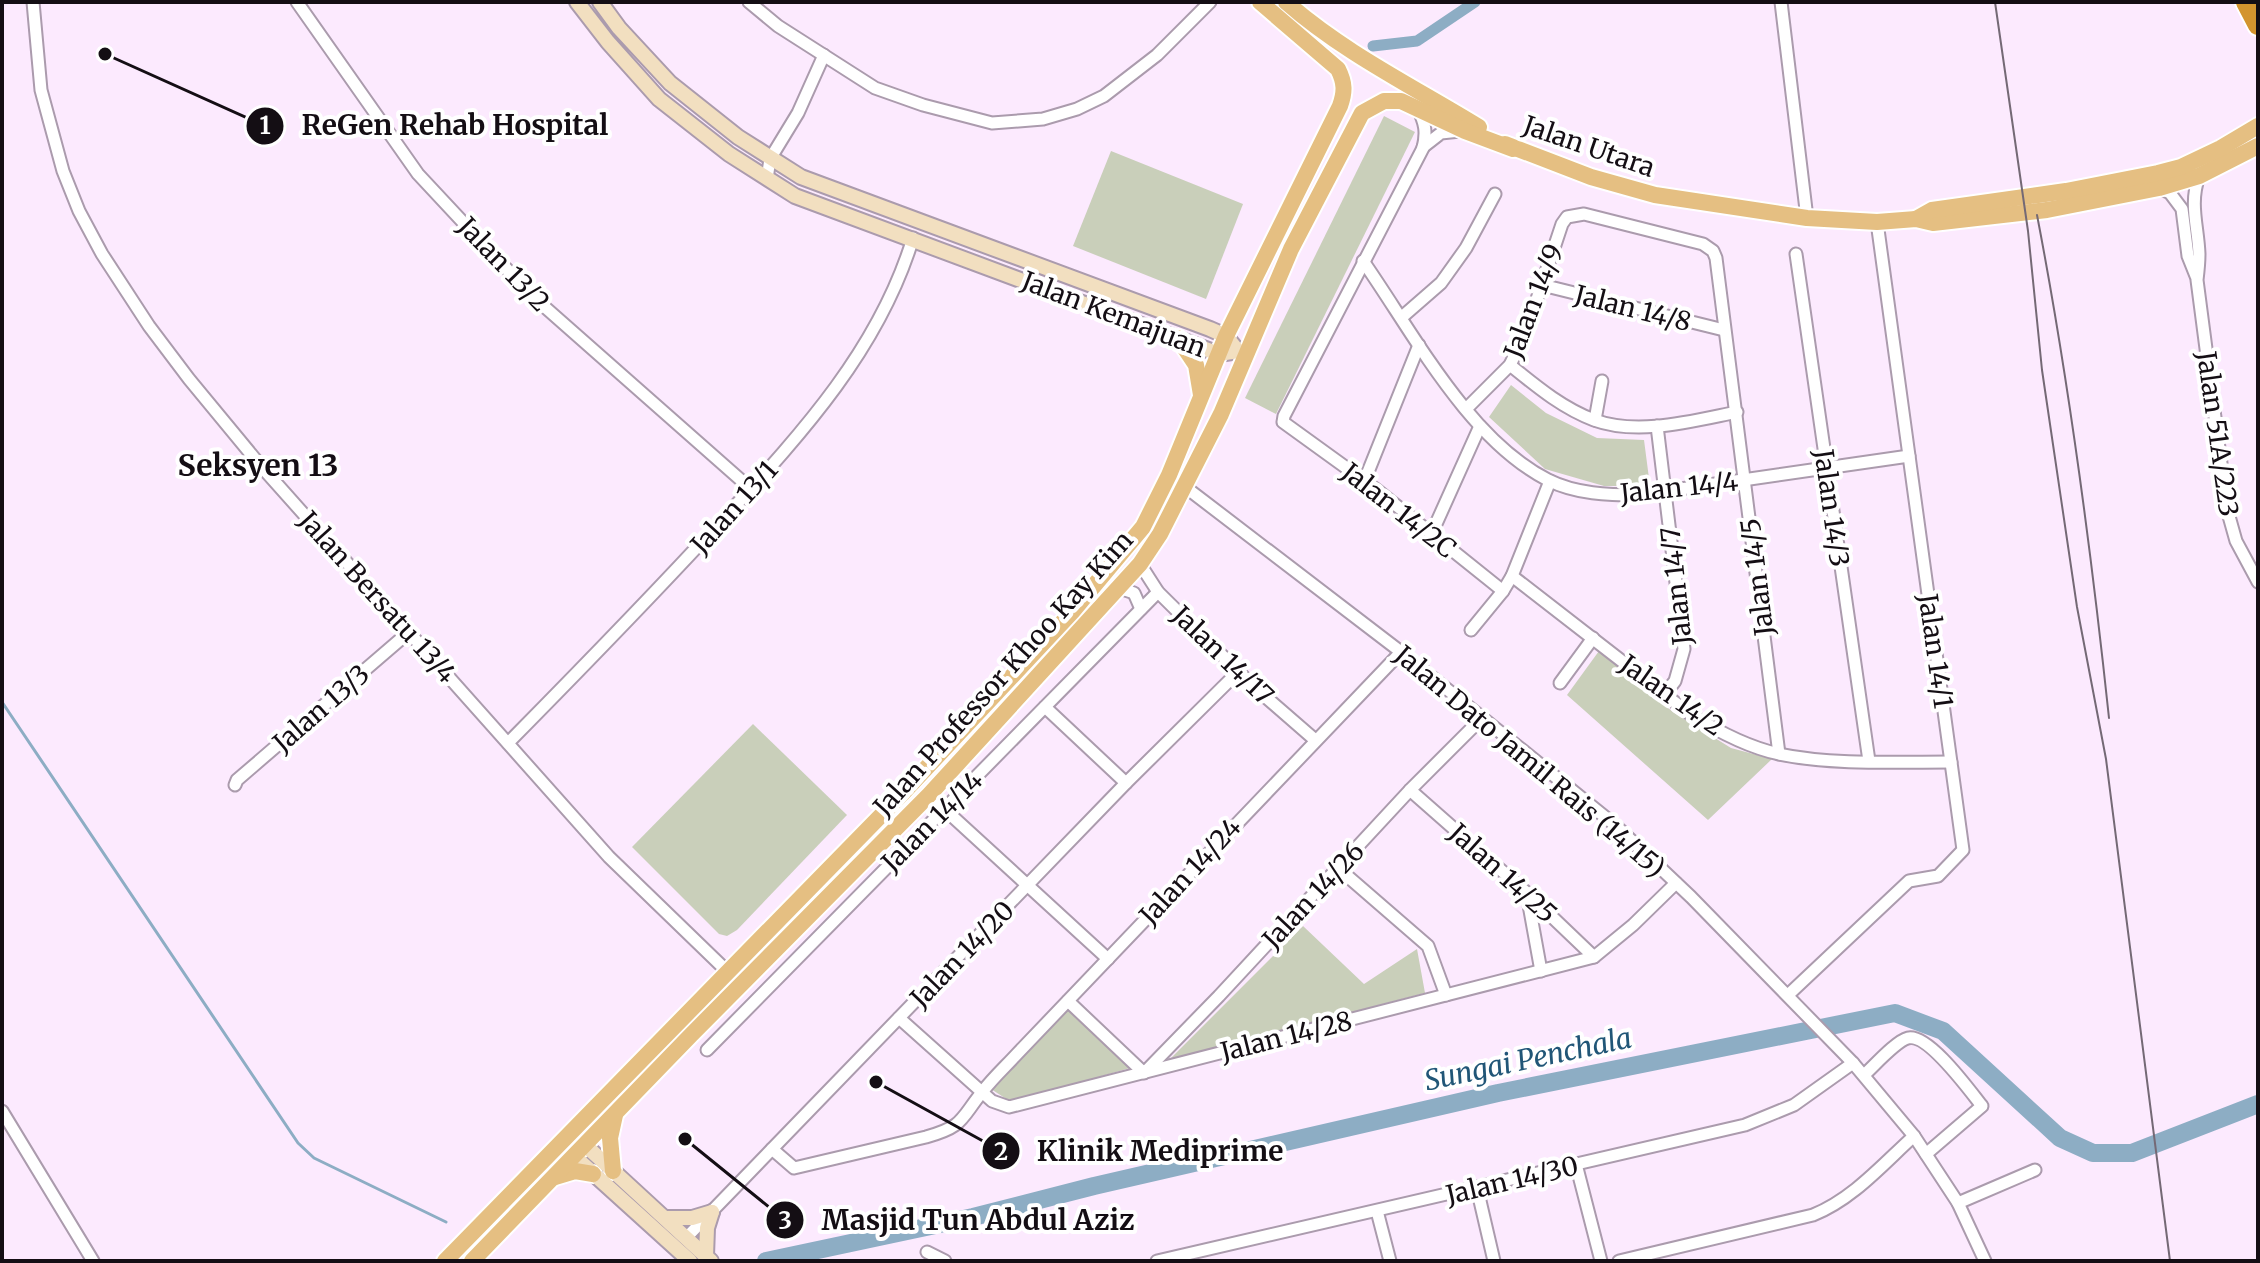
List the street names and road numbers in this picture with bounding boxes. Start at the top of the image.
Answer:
street label: Jalan Utara [1518,108,1659,184]
street label: Jalan 13/2 [450,209,557,318]
street label: Jalan 14/9 [1496,239,1570,364]
street label: Jalan Kemajuan [1016,263,1211,364]
street label: Jalan 14/8 [1570,277,1695,338]
street label: Jalan 51A/223 [2190,348,2246,519]
street label: Jalan 14/3 [1807,446,1857,569]
street label: Jalan 13/1 [683,453,785,561]
street label: Jalan 14/2C [1334,455,1463,565]
street label: Jalan 14/4 [1617,464,1740,510]
street label: Jalan Bersatu 13/4 [291,503,464,690]
street label: Jalan 14/5 [1733,516,1781,639]
street label: Jalan Professor Khoo Kay Kim [866,524,1140,823]
street label: Jalan 14/7 [1653,525,1699,648]
street label: Jalan 14/1 [1911,591,1960,711]
street label: Jalan 14/17 [1165,598,1281,712]
street label: Jalan Dato Jamil Rais (14/15) [1387,637,1672,884]
street label: Jalan 14/2 [1613,647,1730,743]
street label: Jalan 13/3 [265,657,376,760]
street label: Jalan 14/14 [874,763,990,879]
street label: Jalan 14/24 [1131,811,1248,932]
street label: Jalan 14/25 [1442,815,1564,930]
street label: Jalan 14/26 [1254,835,1371,956]
street label: Jalan 14/20 [902,894,1021,1015]
street label: Jalan 14/28 [1216,1004,1355,1068]
street label: Jalan 14/30 [1442,1149,1581,1211]

